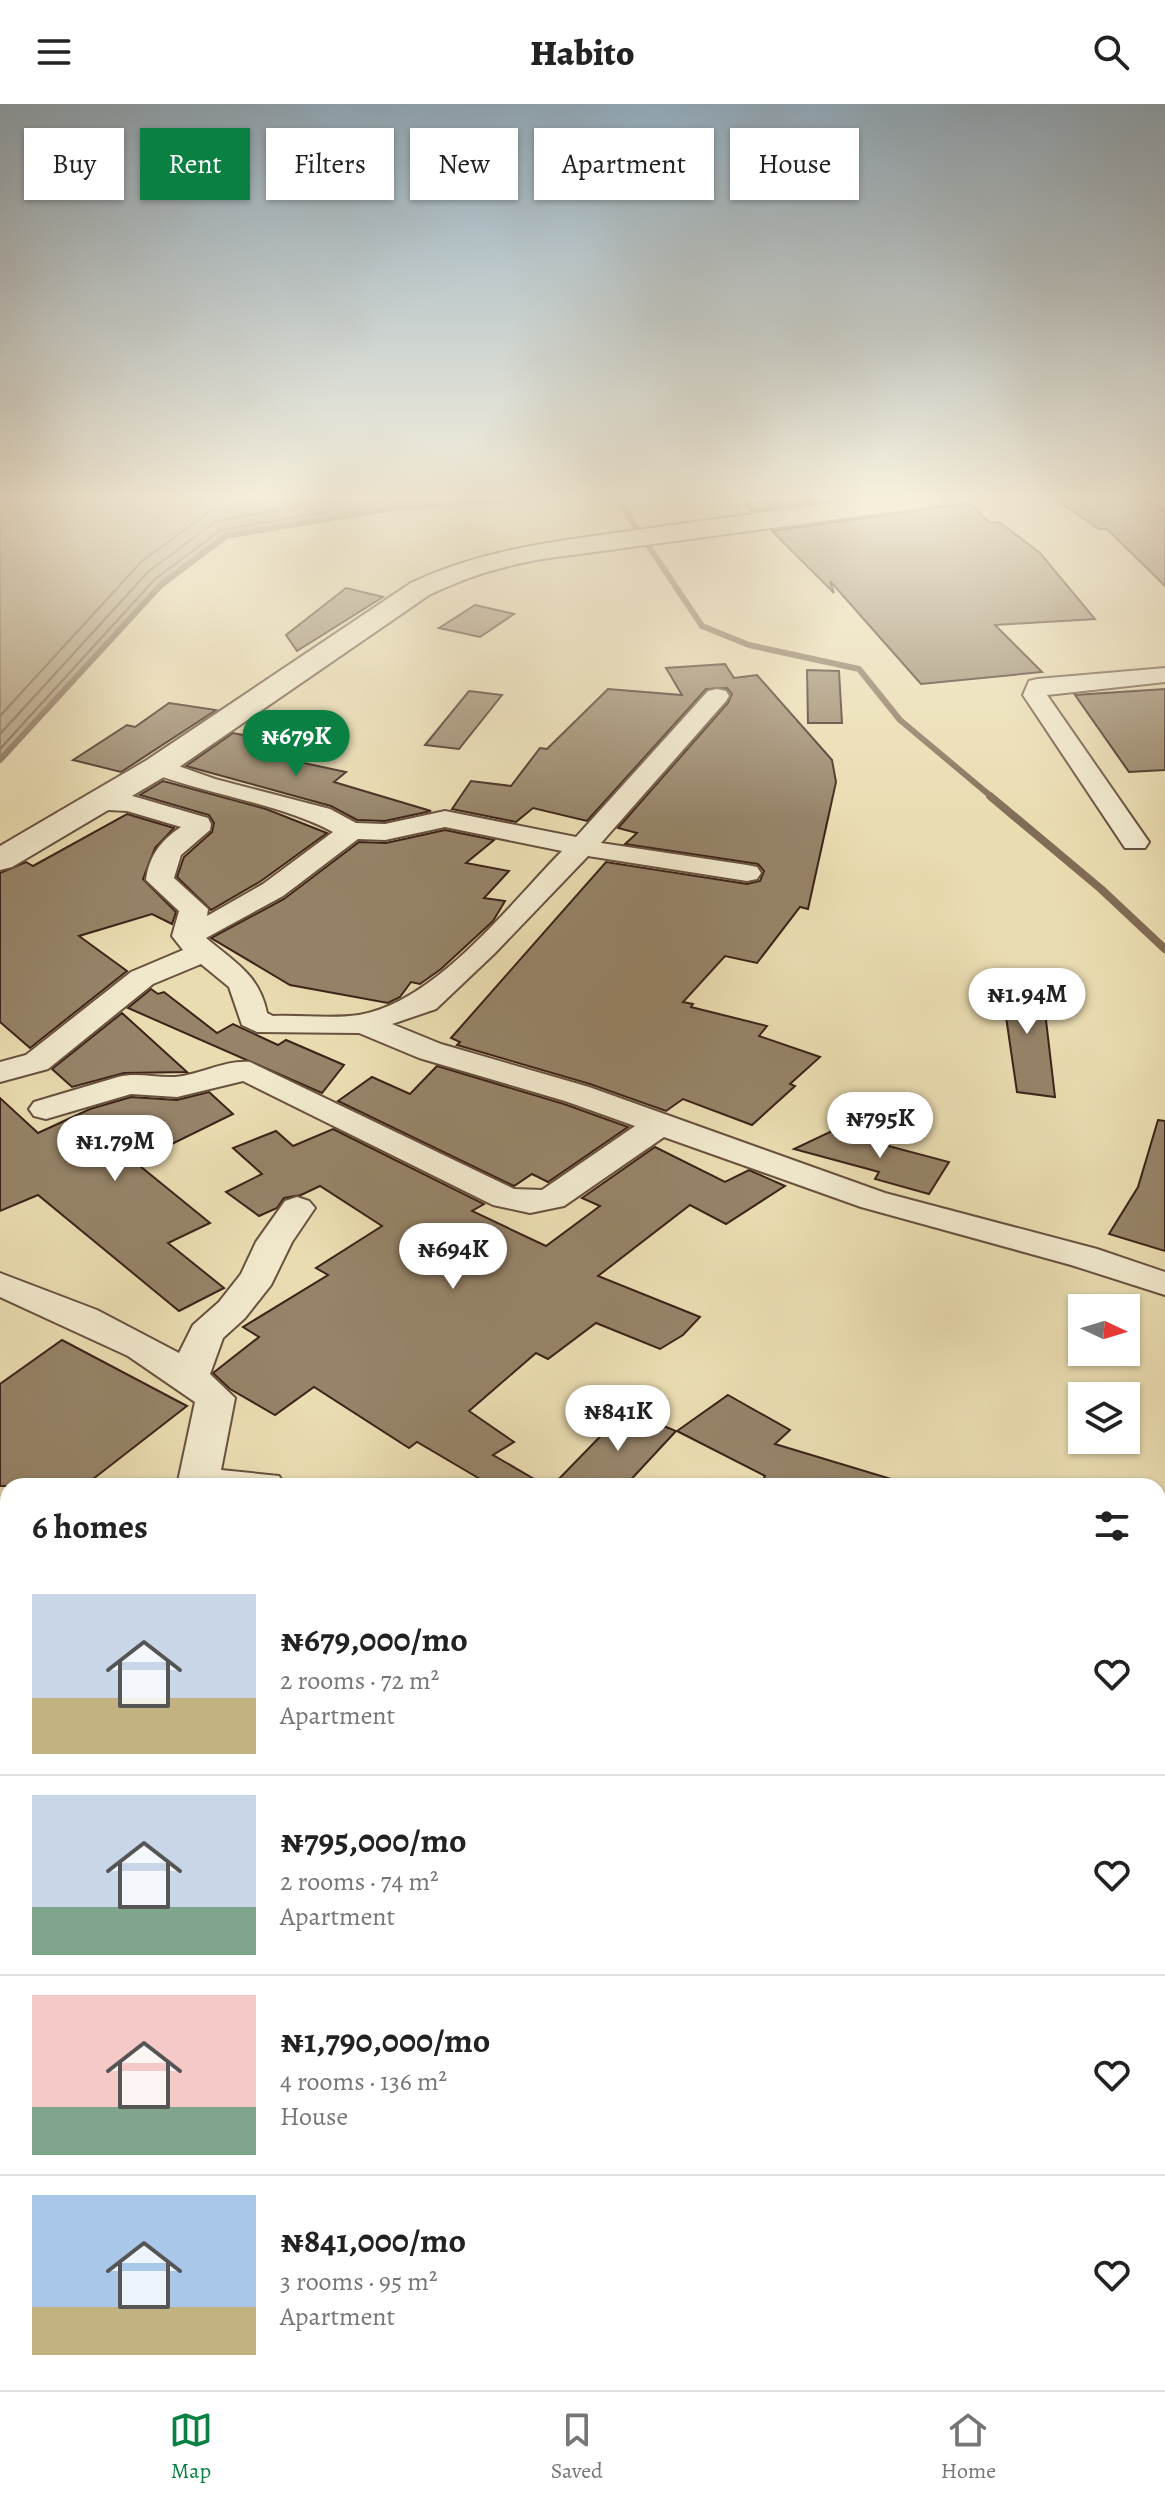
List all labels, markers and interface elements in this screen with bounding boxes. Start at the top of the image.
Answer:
text: Habito [530,28,635,77]
icon: menu [32,30,76,74]
icon: search [1089,30,1133,74]
chip: Buy [24,128,124,200]
chip: Rent [140,128,250,200]
chip: Filters [266,128,394,200]
chip: New [410,128,518,200]
chip: Apartment [534,128,714,200]
chip: House [730,128,859,200]
pin: ₦679K [240,710,352,778]
text: ₦679K [261,718,331,753]
pin: ₦1.94M [962,968,1092,1036]
text: ₦1.94M [987,976,1067,1011]
pin: ₦795K [824,1092,936,1160]
text: ₦795K [845,1100,915,1135]
pin: ₦1.79M [50,1115,180,1183]
text: ₦1.79M [75,1123,155,1158]
pin: ₦694K [397,1223,509,1291]
text: ₦694K [417,1231,489,1266]
north arrow [1068,1294,1140,1366]
map controls [1068,1294,1140,1454]
button: layers [1068,1382,1140,1454]
pin: ₦841K [562,1385,674,1453]
text: ₦841K [583,1393,653,1428]
text: 6 homes [32,1503,148,1550]
icon: filters [1090,1504,1134,1548]
text: ₦679,000/mo [280,1616,468,1663]
icon: home [96,1626,192,1722]
icon: heart [1090,1652,1134,1696]
text: 2 rooms · 72 m² [280,1663,439,1698]
text: Apartment [280,1698,395,1733]
text: ₦795,000/mo [280,1817,466,1864]
icon: home [96,1827,192,1923]
icon: heart [1090,1853,1134,1897]
text: 2 rooms · 74 m² [280,1864,439,1899]
text: Apartment [280,1899,395,1934]
text: ₦1,790,000/mo [280,2017,490,2064]
icon: home [96,2027,192,2123]
icon: heart [1090,2053,1134,2097]
text: 4 rooms · 136 m² [280,2064,447,2099]
text: House [280,2099,348,2134]
text: ₦841,000/mo [280,2217,466,2264]
icon: home [96,2227,192,2323]
icon: heart [1090,2253,1134,2297]
text: 3 rooms · 95 m² [280,2264,437,2299]
text: Apartment [280,2299,395,2334]
tab: Map [169,2408,213,2486]
tab: Saved [551,2408,603,2486]
tab: Home [941,2408,996,2486]

